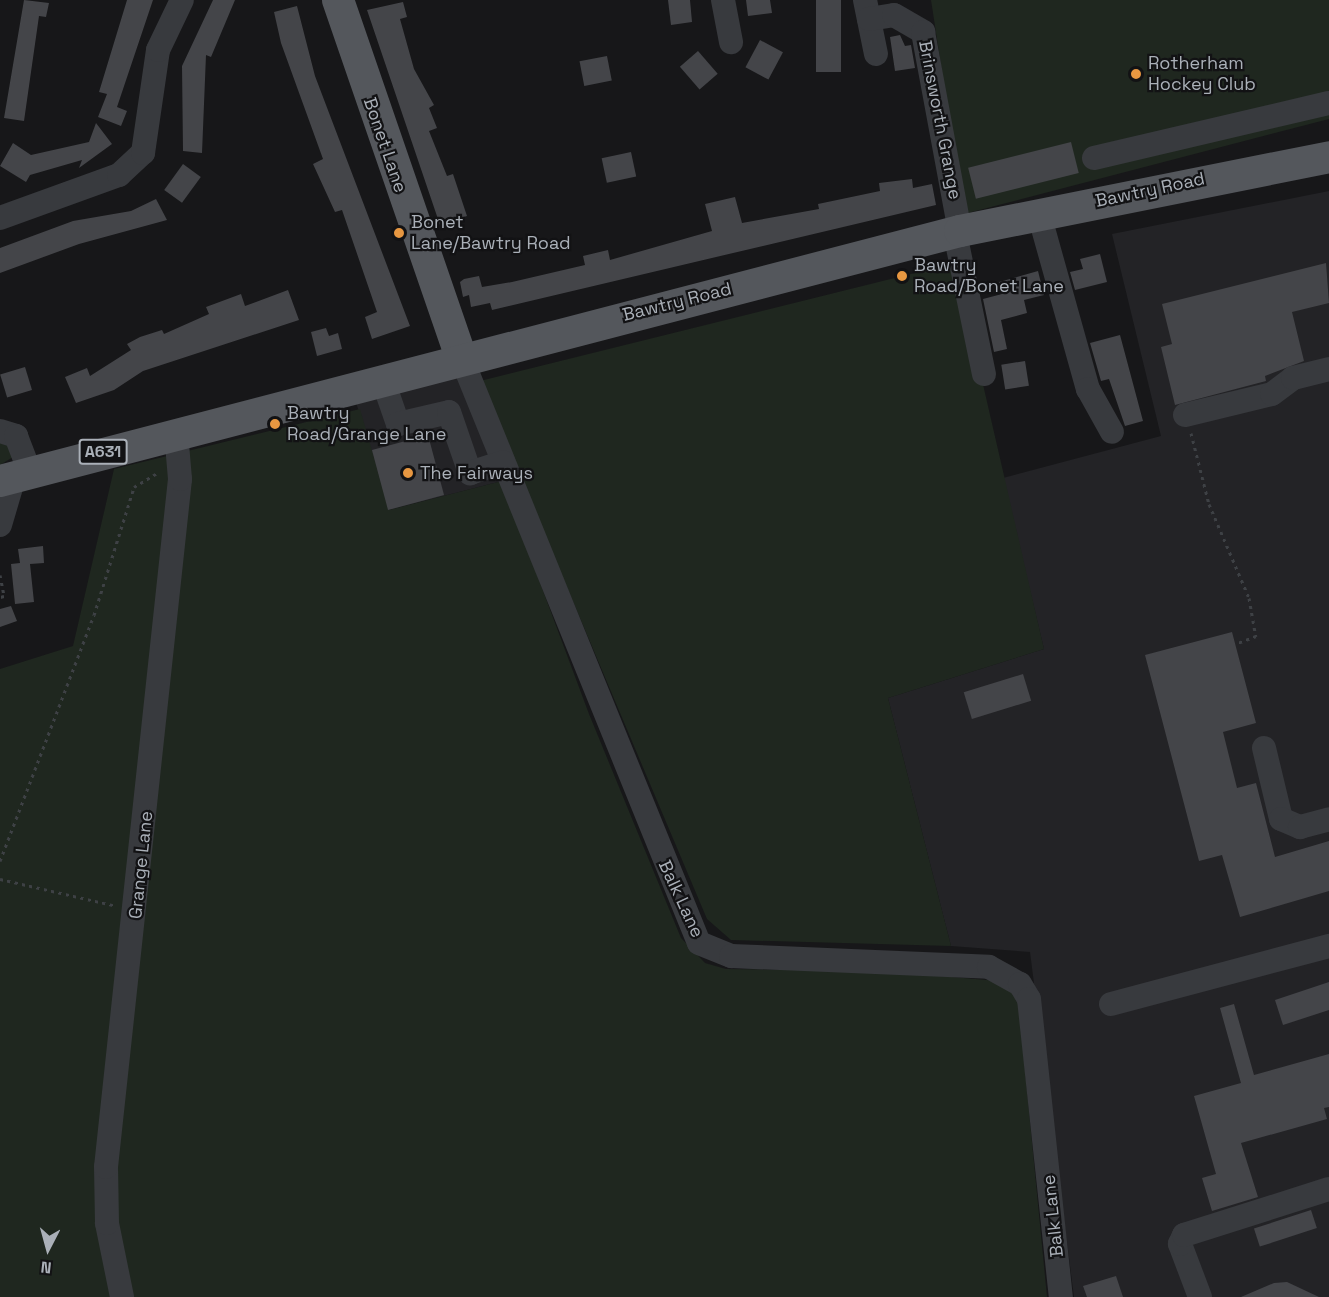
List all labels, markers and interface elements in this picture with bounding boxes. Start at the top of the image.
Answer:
street label: Brinsworth Grange [914,39,966,201]
place label: Rotherham Hockey Club [1148,53,1256,96]
marker: Rotherham Hockey Club [1129,67,1143,81]
street label: Bonet Lane [359,95,411,195]
street label: Bawtry Road [1093,168,1207,212]
place label: Bonet Lane/Bawtry Road [411,212,571,254]
marker: Bonet Lane/Bawtry Road [392,226,406,240]
place label: Bawtry Road/Bonet Lane [914,255,1064,298]
marker: Bawtry Road/Bonet Lane [895,269,909,283]
street label: Bawtry Road [620,278,734,326]
place label: Bawtry Road/Grange Lane [287,403,446,446]
marker: Bawtry Road/Grange Lane [268,417,282,431]
road number: A631 [78,439,128,465]
place label: The Fairways [420,462,533,484]
marker: The Fairways [401,466,415,480]
street label: Grange Lane [125,810,157,920]
street label: Balk Lane [654,857,708,941]
street label: Balk Lane [1038,1174,1068,1258]
north arrow [18,1219,78,1279]
text: N [40,1256,53,1278]

